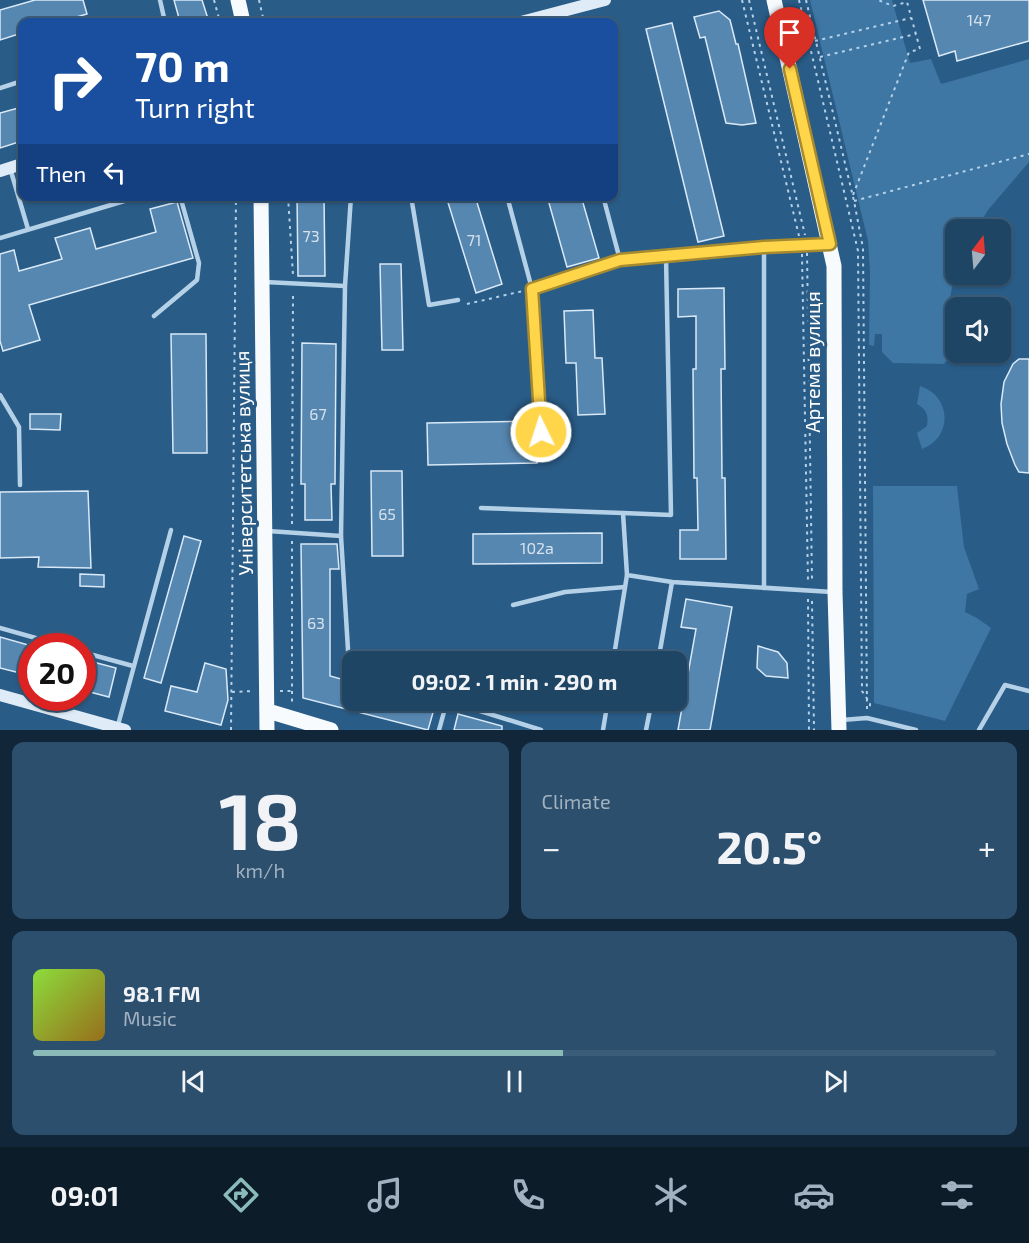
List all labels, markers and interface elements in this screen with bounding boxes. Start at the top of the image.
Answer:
pin [764,7,815,69]
house number: 147 [967,10,991,29]
icon: arrive [773,16,806,49]
text: 70 m [135,40,230,90]
icon: right [36,42,114,120]
text: Turn right [135,91,255,123]
icon: left [98,156,131,189]
text: Then [36,160,86,186]
north arrow [945,219,1011,285]
map controls [945,219,1011,363]
house number: 73 [302,226,320,245]
house number: 71 [467,230,481,249]
street label: Артема вулиця [800,291,825,433]
button: sound [945,297,1011,363]
street label: Університетська вулиця [229,350,258,576]
position arrow [509,400,573,464]
house number: 67 [309,404,327,423]
house number: 65 [378,504,396,523]
house number: 102а [520,538,554,557]
house number: 63 [307,613,325,632]
speed limit sign: 20 [18,633,96,711]
text: 09:02 · 1 min · 290 m [412,668,617,694]
text: 18 [219,772,301,866]
text: Climate [542,789,611,813]
text: 20.5° [716,819,822,873]
text: − [542,827,561,867]
text: + [978,827,996,867]
text: km/h [235,858,285,882]
text: 98.1 FM [123,980,201,1006]
text: Music [123,1006,177,1030]
icon: previous [177,1065,210,1098]
icon: pause [498,1065,531,1098]
icon: next [819,1065,852,1098]
icon: directions [220,1174,262,1216]
icon: music [364,1174,406,1216]
icon: phone [507,1174,549,1216]
icon: climate [650,1174,692,1216]
icon: car [793,1174,835,1216]
icon: filters [936,1174,978,1216]
text: 09:01 [51,1179,119,1211]

